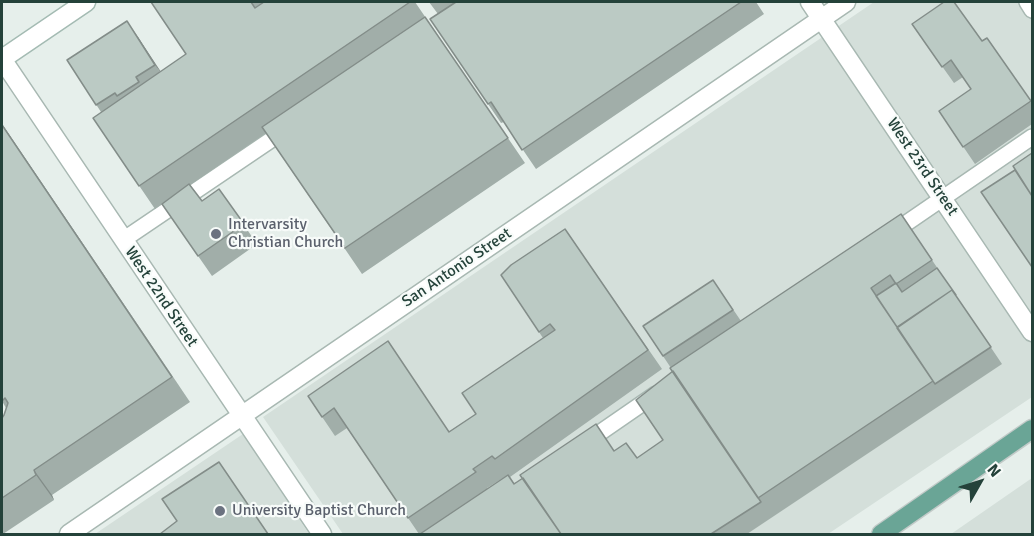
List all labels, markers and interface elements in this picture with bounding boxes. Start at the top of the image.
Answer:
street label: West 23rd Street [882,114,962,220]
place label: Intervarsity Christian Church [228,215,343,253]
street label: San Antonio Street [399,224,515,312]
marker: Intervarsity Christian Church [209,227,223,241]
street label: West 22nd Street [120,243,202,351]
north arrow [950,452,1010,512]
text: N [983,460,1005,481]
place label: University Baptist Church [232,501,406,521]
marker: University Baptist Church [213,504,227,518]

